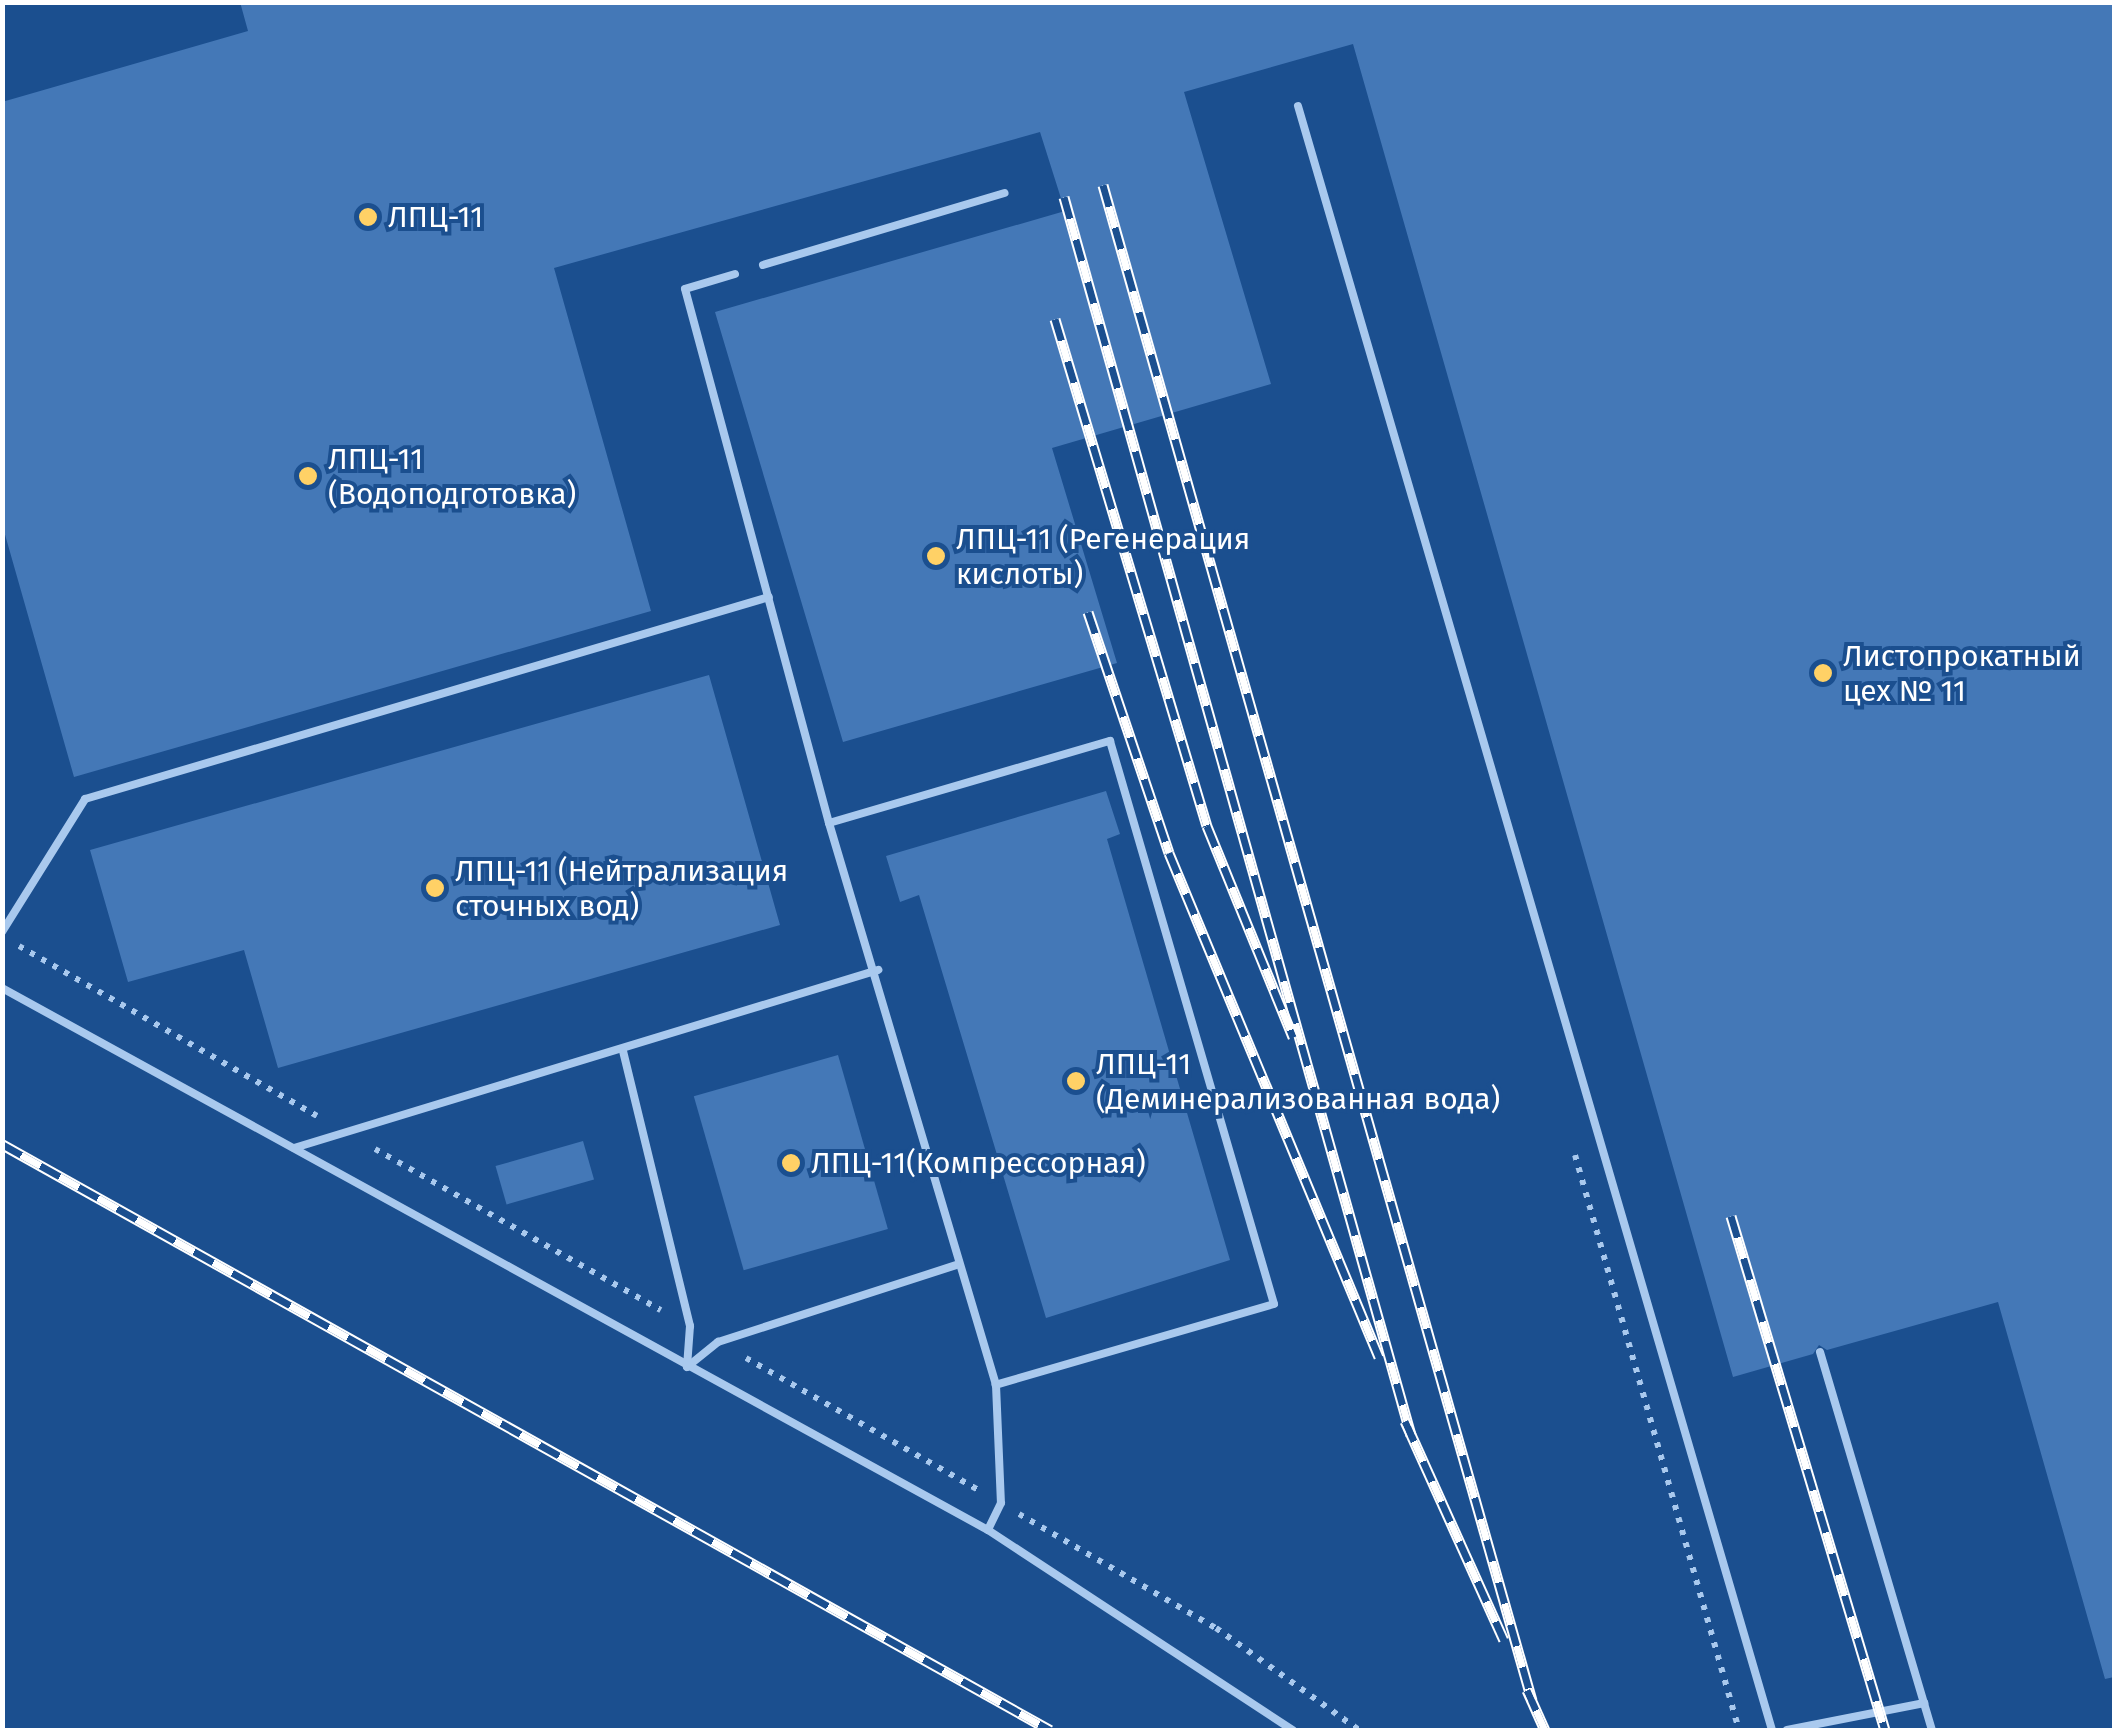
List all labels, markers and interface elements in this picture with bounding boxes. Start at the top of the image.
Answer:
place label: ЛПЦ-11 [388,199,483,235]
marker: ЛПЦ-11 [357,206,379,228]
place label: ЛПЦ-11 (Водоподготовка) [328,441,576,512]
marker: ЛПЦ-11 (Водоподготовка) [297,465,319,487]
place label: ЛПЦ-11 (Регенерация кислоты) [956,521,1250,592]
marker: ЛПЦ-11 (Регенерация кислоты) [925,545,947,567]
place label: Листопрокатный цех № 11 [1843,638,2081,708]
marker: Листопрокатный цех № 11 [1812,662,1834,684]
place label: ЛПЦ-11 (Нейтрализация сточных вод) [455,853,788,924]
marker: ЛПЦ-11 (Нейтрализация сточных вод) [424,877,446,899]
place label: ЛПЦ-11 (Деминерализованная вода) [1096,1046,1500,1116]
marker: ЛПЦ-11 (Деминерализованная вода) [1065,1070,1087,1092]
place label: ЛПЦ-11(Компрессорная) [811,1145,1146,1181]
marker: ЛПЦ-11(Компрессорная) [780,1152,802,1174]

